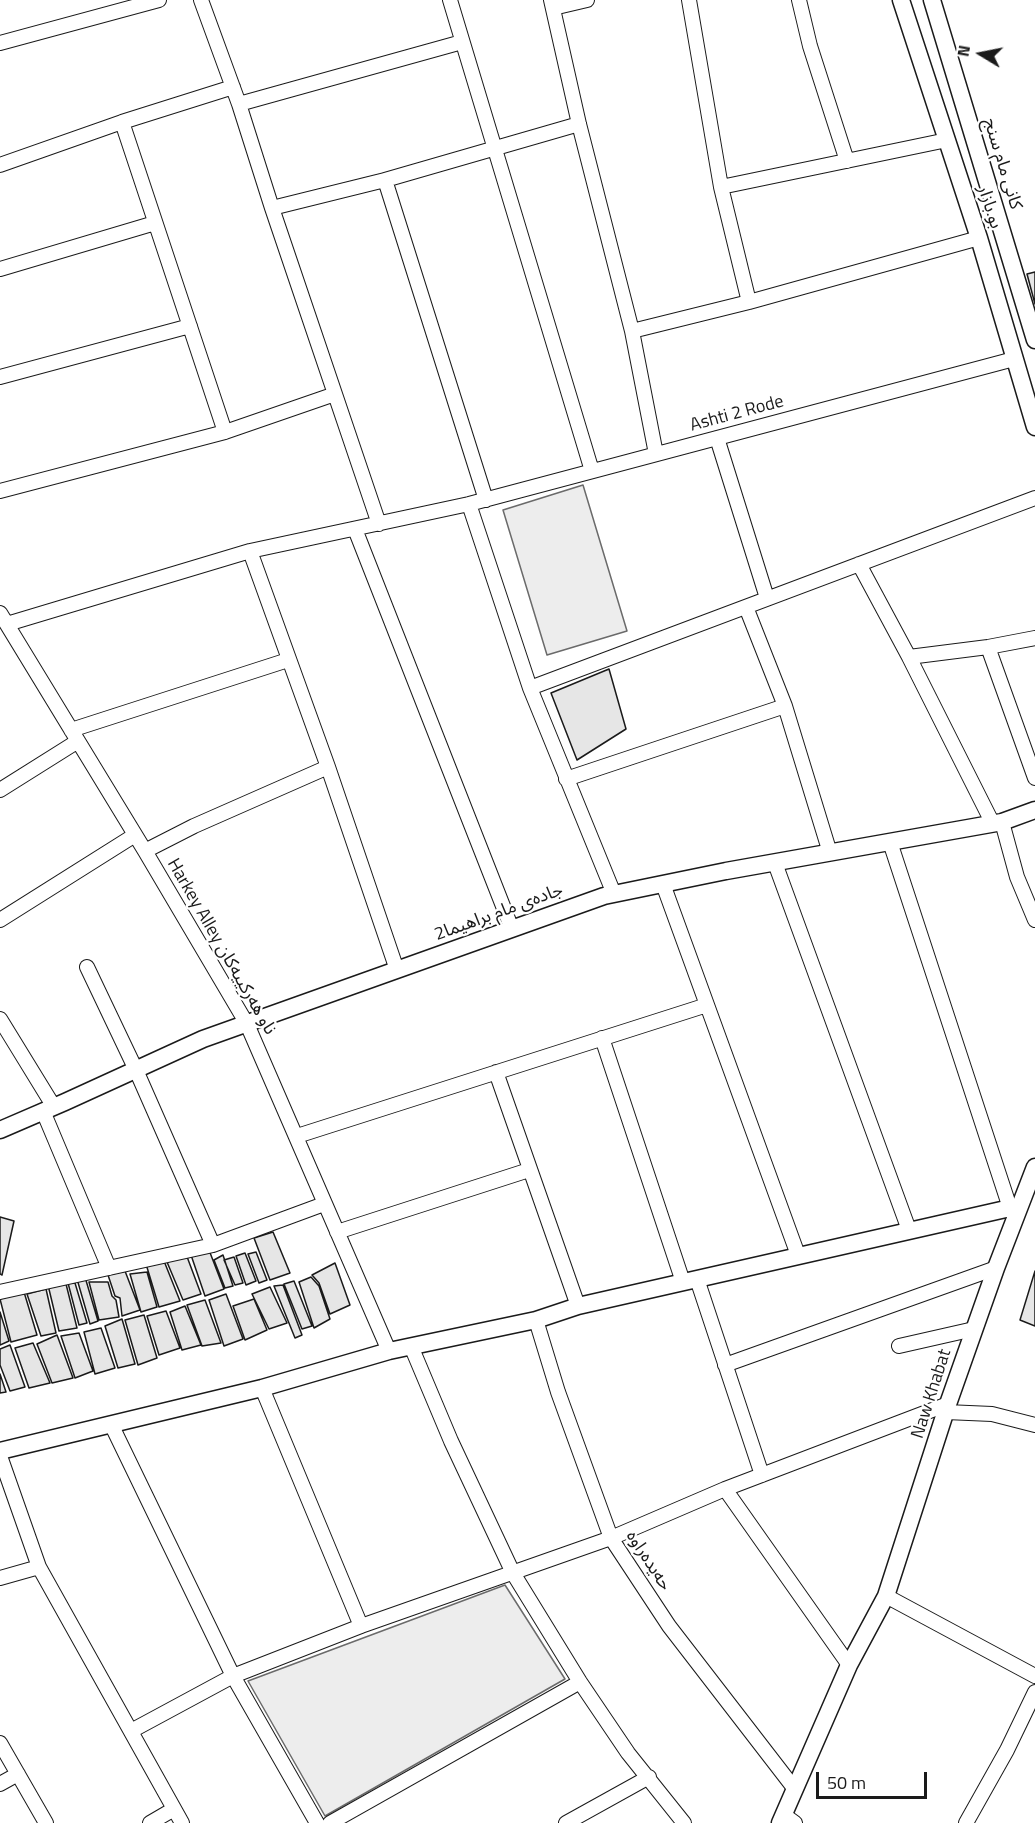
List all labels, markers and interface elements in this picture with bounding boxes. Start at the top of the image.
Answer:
north arrow [951,24,1011,84]
text: N [950,43,976,58]
street label: کانی مام سنج [978,116,1026,212]
street label: بو بازار [972,183,1006,231]
street label: Ashti 2 Rode [688,391,786,437]
street label: Harkey Alley ناو هەركييەكان [162,855,280,1039]
street label: جادەی مام براهیما2 [432,880,566,946]
street label: Naw Khabat [907,1347,957,1441]
street label: حەیدەراوە [621,1527,675,1595]
scale bar [819,1760,930,1798]
text: 50 m [827,1769,866,1796]

